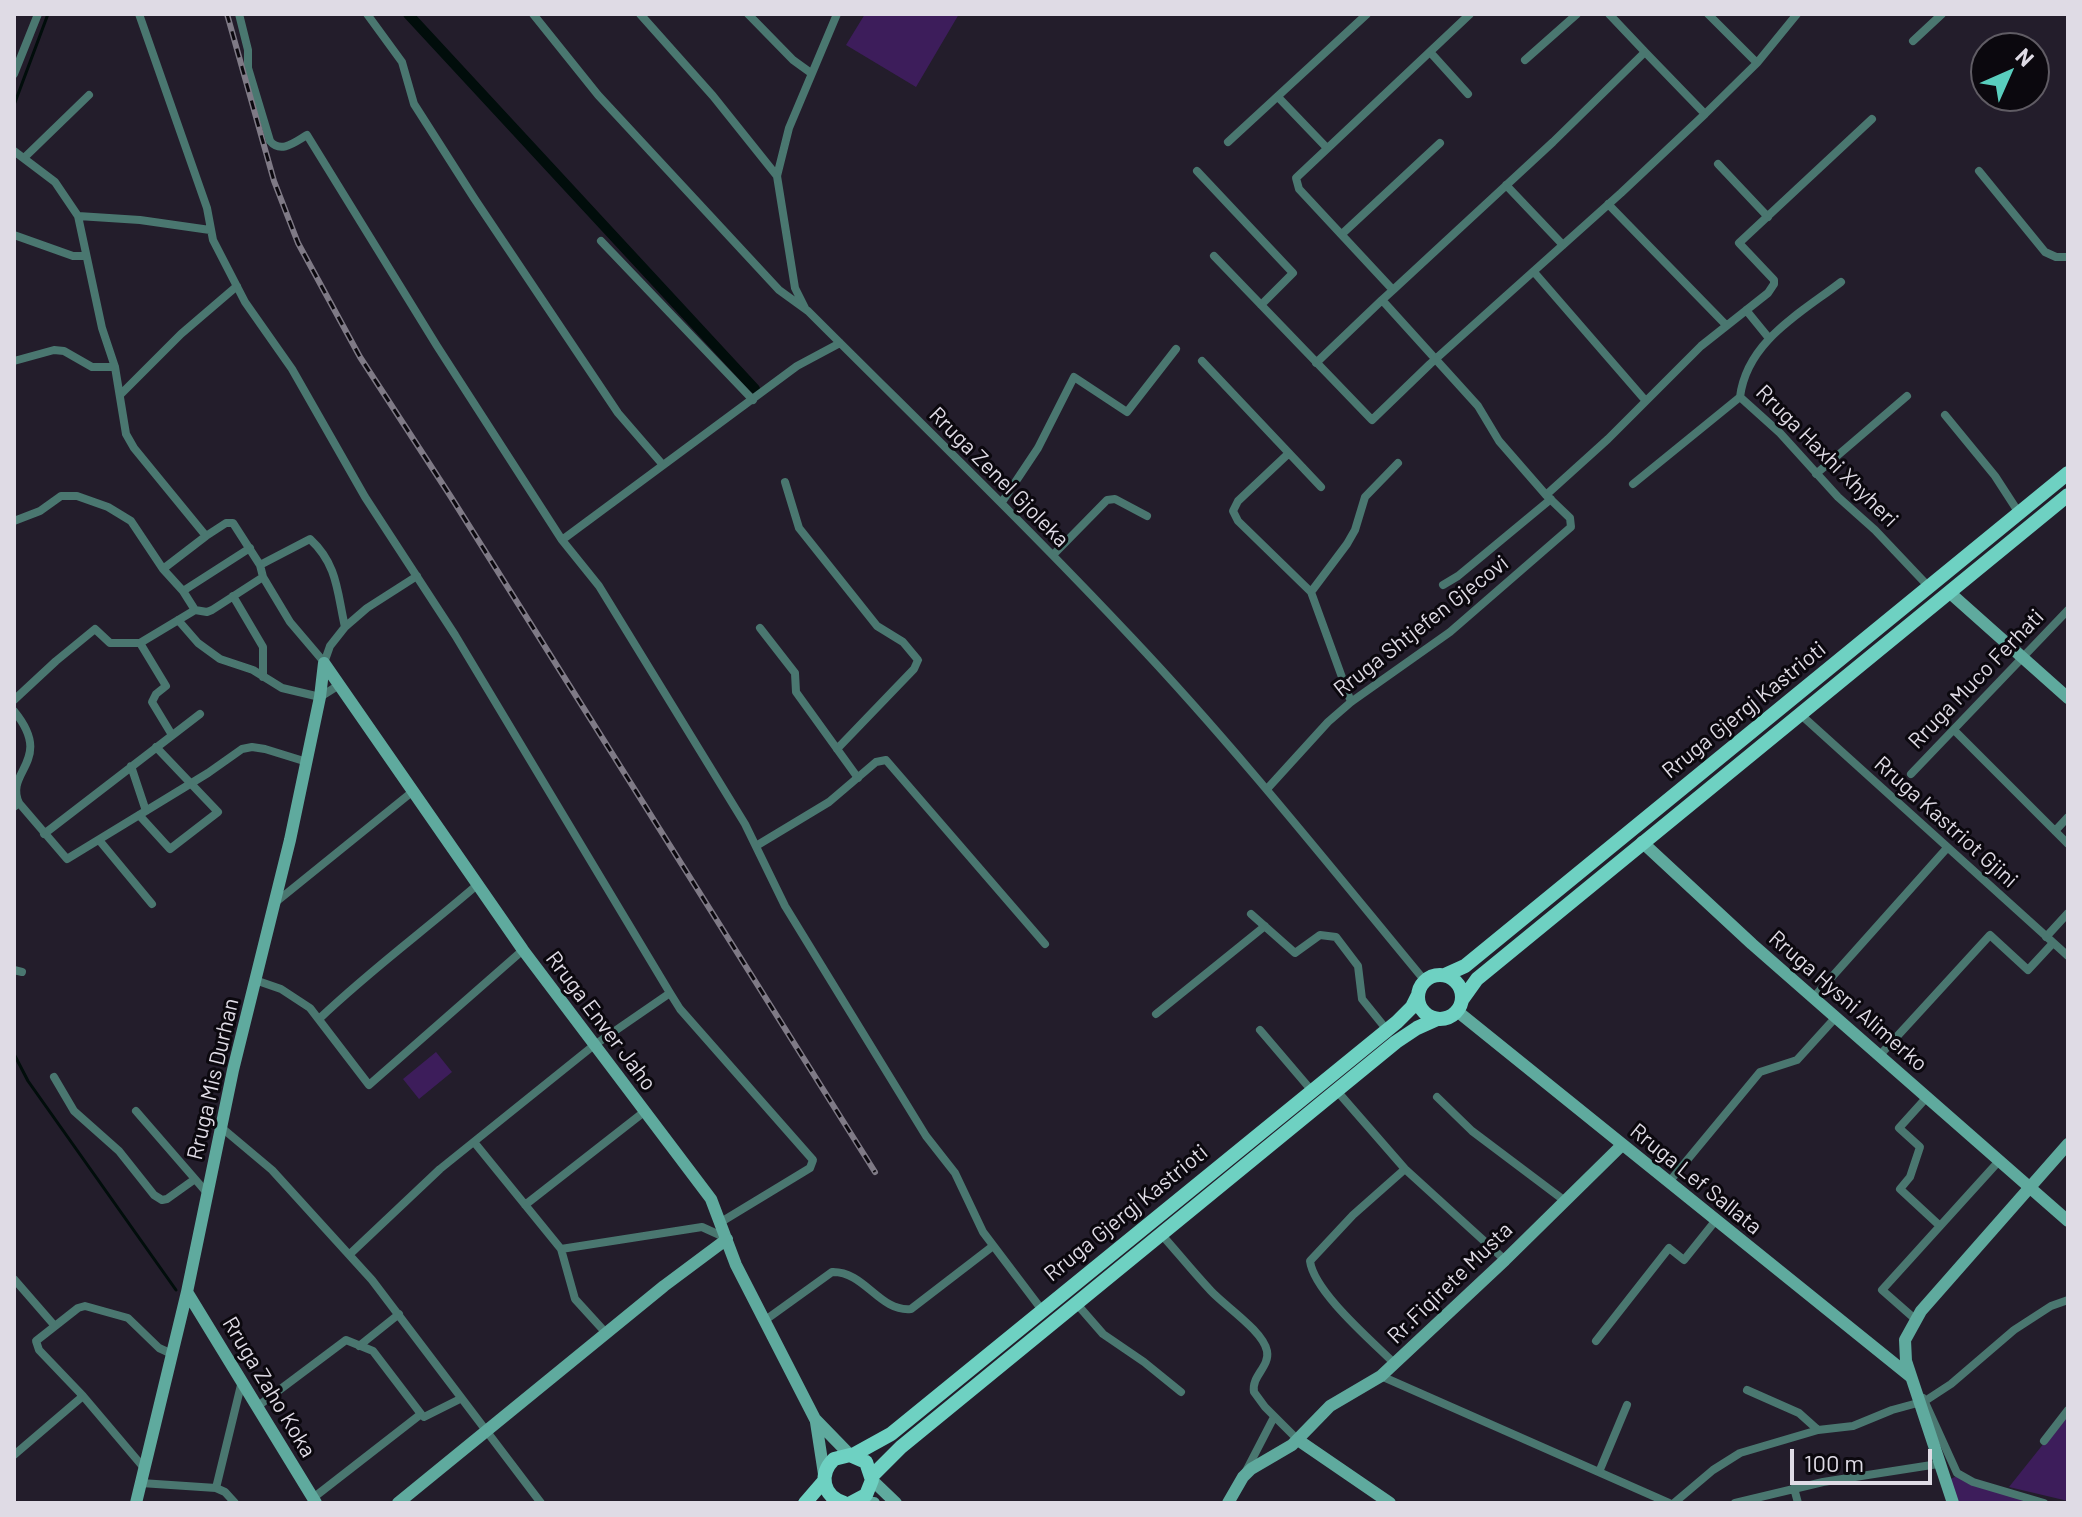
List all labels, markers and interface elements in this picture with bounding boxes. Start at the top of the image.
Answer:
north arrow [1970,32,2050,112]
text: N [2011,42,2040,71]
street label: Rruga Haxhi Xhyheri [1750,379,1904,533]
street label: Rruga Zenel Gjoleka [924,402,1074,552]
street label: Rruga Shtjefen Gjecovi [1328,550,1514,702]
street label: Rruga Muco Ferhati [1903,604,2049,754]
street label: Rruga Gjergj Kastrioti [1657,636,1831,784]
street label: Rruga Kastriot Gjini [1869,751,2023,893]
street label: Rruga Hysni Alimerko [1763,925,1933,1077]
street label: Rruga Enver Jaho [540,946,662,1096]
street label: Rruga Mis Durhan [182,996,244,1162]
street label: Rruga Lef Sallata [1625,1118,1767,1240]
street label: Rruga Gjergj Kastrioti [1039,1139,1213,1287]
street label: Rr.Fiqirete Musta [1382,1217,1518,1349]
street label: Rruga Zaho Koka [217,1312,321,1462]
scale bar [1794,1433,1936,1483]
text: 100 m [1804,1448,1864,1477]

